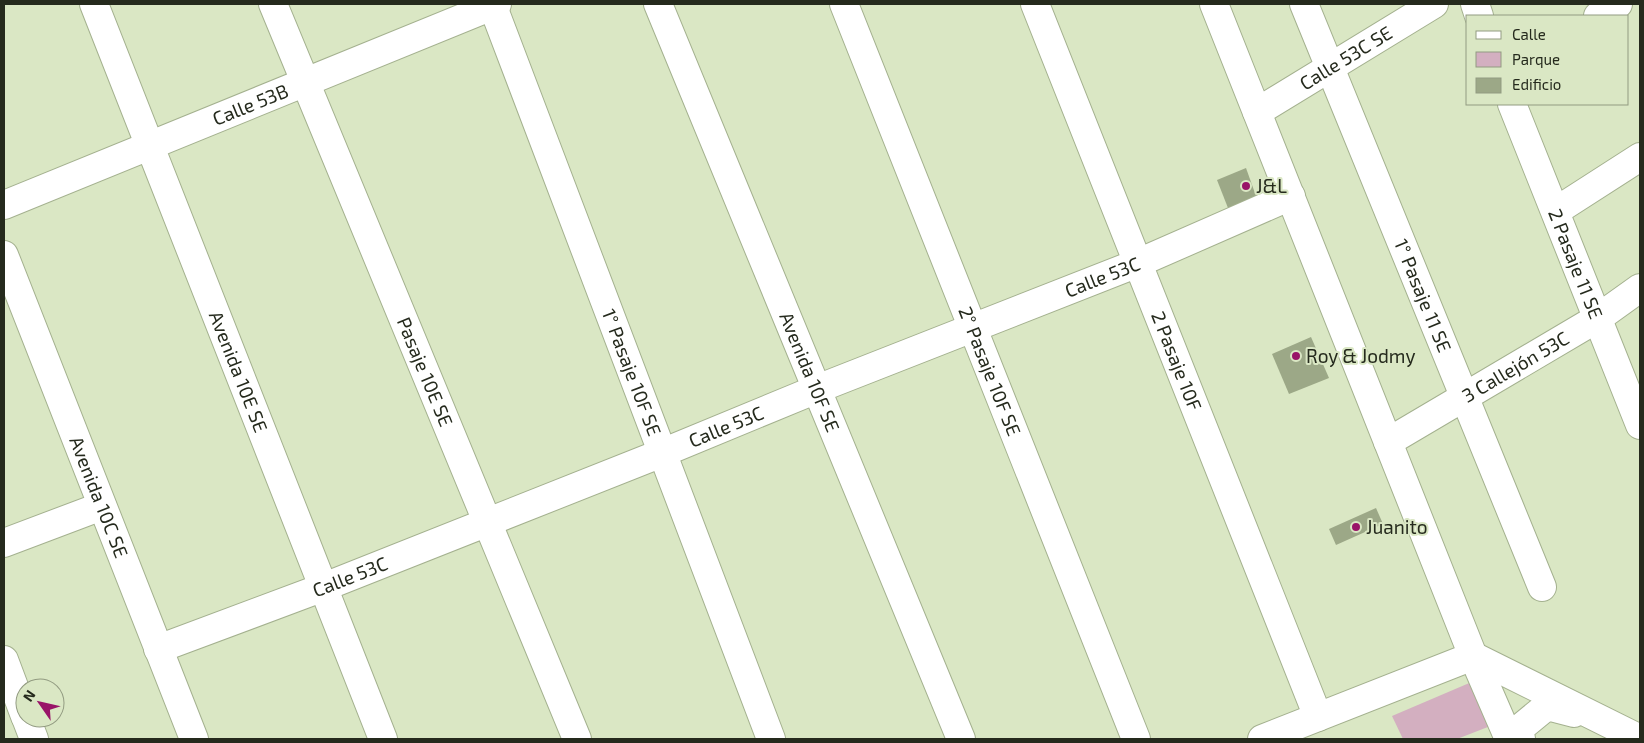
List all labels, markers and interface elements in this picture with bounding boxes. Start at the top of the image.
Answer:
legend [1466,15,1629,105]
street label: Calle 53C SE [1295,20,1396,94]
text: Calle [1512,25,1546,43]
text: Parque [1512,50,1560,68]
text: Edificio [1512,75,1561,93]
street label: Calle 53B [209,78,291,130]
place label: J&L [1256,174,1287,197]
marker: J&L [1240,180,1252,192]
street label: 2 Pasaje 11 SE [1544,205,1608,322]
street label: 1° Pasaje 11 SE [1390,235,1457,355]
street label: Calle 53C [1061,251,1143,302]
street label: 2° Pasaje 10F SE [954,303,1026,439]
street label: 1° Pasaje 10F SE [598,305,667,439]
street label: Avenida 10E SE [205,308,273,435]
street label: Avenida 10F SE [775,308,845,435]
street label: 2 Pasaje 10F [1147,308,1207,414]
street label: Pasaje 10E SE [393,314,458,430]
street label: 3 Callejón 53C [1458,326,1573,407]
place label: Roy & Jodmy [1306,344,1416,367]
marker: Roy & Jodmy [1290,350,1302,362]
street label: Calle 53C [685,400,767,452]
street label: Avenida 10C SE [65,433,134,561]
place label: Juanito [1366,515,1428,538]
marker: Juanito [1350,521,1362,533]
street label: Calle 53C [309,551,391,601]
north arrow [15,678,65,728]
text: N [19,687,39,704]

